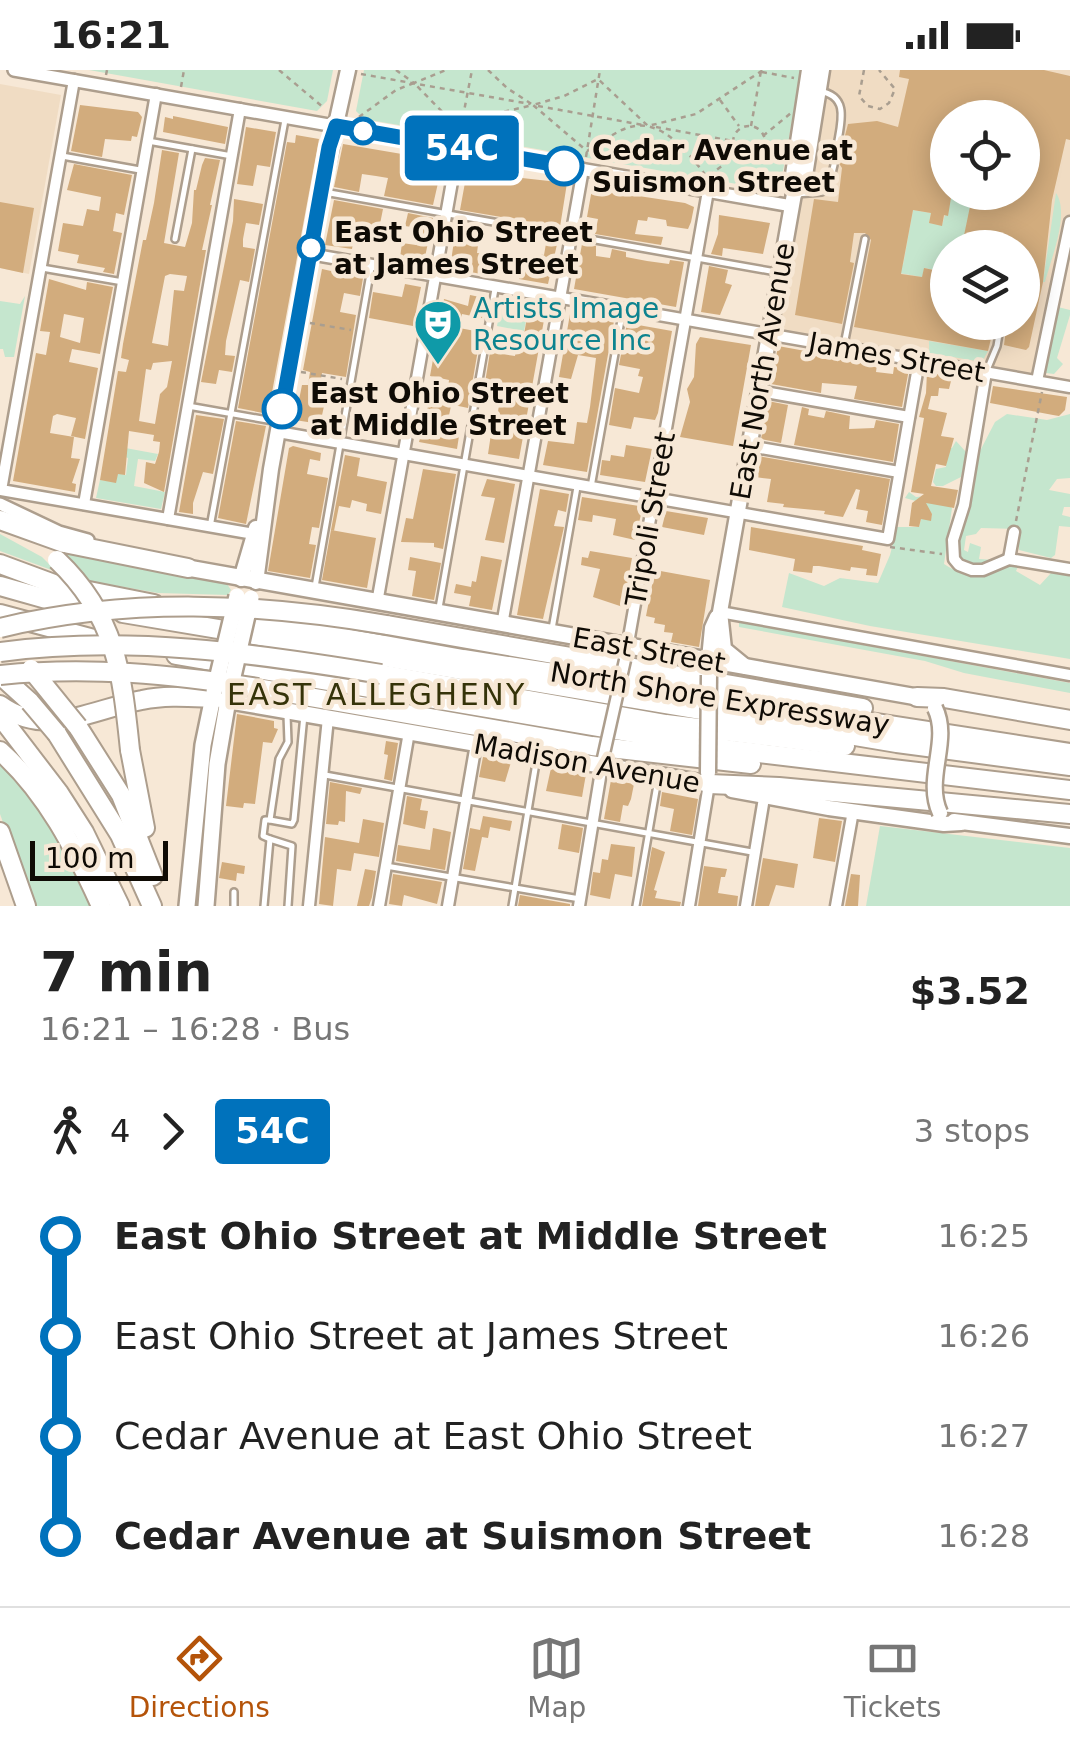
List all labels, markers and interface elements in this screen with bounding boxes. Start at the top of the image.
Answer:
text: 16:21 [50,13,171,57]
map controls [930,100,1040,340]
button: locate [930,100,1040,210]
line badge: 54C [404,116,520,180]
unlabelled marker [350,118,376,144]
text: 54C [425,128,499,168]
place label: Cedar Avenue at Suismon Street [592,134,853,199]
marker: Cedar Avenue at Suismon Street [545,147,583,185]
place label: East Ohio Street at James Street [334,216,593,281]
button: layers [930,230,1040,340]
marker: East Ohio Street at James Street [298,235,324,261]
street label: East North Avenue [724,240,801,502]
place label: Artists Image Resource Inc [473,292,659,357]
theatre icon: Artists Image Resource Inc [412,298,464,366]
street label: James Street [804,325,988,389]
place label: East Ohio Street at Middle Street [310,377,569,442]
marker: East Ohio Street at Middle Street [263,390,301,428]
street label: Tripoli Street [619,429,682,610]
street label: East Street [570,621,728,680]
street label: North Shore Expressway [548,655,892,742]
district label: EAST ALLEGHENY [227,677,527,712]
street label: Madison Avenue [471,727,703,800]
scale bar [30,836,168,880]
text: 100 m [45,842,135,875]
text: 7 min [40,940,213,1004]
text: $3.52 [910,969,1030,1013]
text: 16:21 – 16:28 · Bus [40,1010,350,1048]
icon: walk [40,1104,95,1159]
icon: forward [145,1104,200,1159]
text: 54C [235,1111,310,1151]
text: 4 [110,1112,130,1150]
text: 3 stops [914,1112,1030,1150]
text: East Ohio Street at Middle Street [114,1214,827,1258]
text: 16:25 [938,1217,1030,1255]
text: East Ohio Street at James Street [114,1314,728,1358]
text: 16:26 [938,1317,1030,1355]
text: Cedar Avenue at East Ohio Street [114,1414,752,1458]
text: 16:27 [938,1417,1030,1455]
text: Cedar Avenue at Suismon Street [114,1514,811,1558]
text: 16:28 [938,1517,1030,1555]
tab: Directions [129,1631,270,1724]
tab: Map [527,1631,586,1724]
tab: Tickets [844,1631,941,1724]

